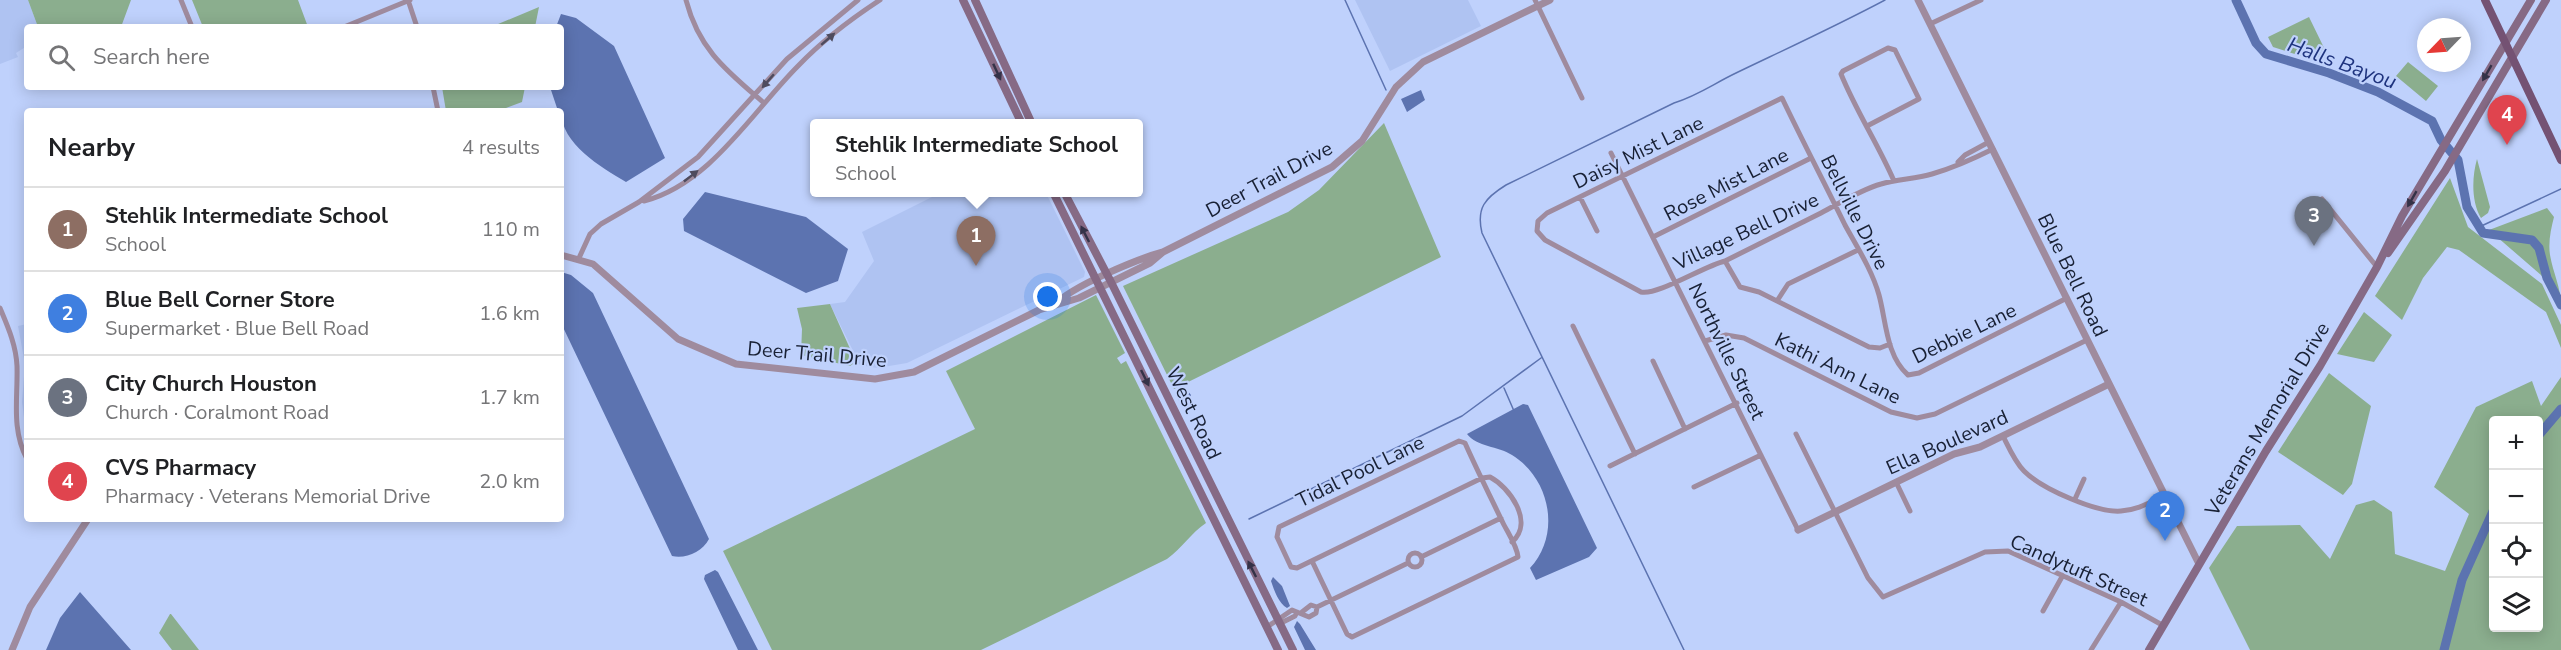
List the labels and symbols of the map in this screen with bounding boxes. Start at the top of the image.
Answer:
north arrow [2417,18,2471,72]
water label: Halls Bayou [2284,30,2400,96]
one-way arrow [820,32,836,45]
one-way arrow [993,63,1002,80]
one-way arrow [2482,65,2492,82]
one-way arrow [762,73,775,88]
pin: 4 [2488,96,2526,145]
street label: Daisy Mist Lane [1569,109,1708,196]
street label: Deer Trail Drive [1201,135,1337,224]
street label: Rose Mist Lane [1659,141,1793,227]
street label: Bellville Drive [1814,150,1895,274]
one-way arrow [683,171,698,183]
street label: Village Bell Drive [1668,186,1823,277]
one-way arrow [2407,191,2417,208]
pin: 3 [2294,196,2334,246]
street label: Blue Bell Road [2031,209,2114,341]
pin: 1 [956,216,996,266]
one-way arrow [1080,225,1090,242]
street label: Northville Street [1682,278,1772,425]
your location [1033,282,1062,311]
street label: Debbie Lane [1908,297,2021,370]
street label: Veterans Memorial Drive [2198,317,2336,522]
street label: Kathi Ann Lane [1770,326,1905,411]
street label: Deer Trail Drive [746,335,888,374]
street label: West Road [1160,363,1228,464]
one-way arrow [1140,369,1149,386]
street label: Ella Boulevard [1882,404,2012,481]
street label: Tidal Pool Lane [1292,429,1429,514]
pin: 2 [2146,492,2184,541]
street label: Candytuft Street [2006,528,2153,613]
one-way arrow [1247,560,1256,577]

